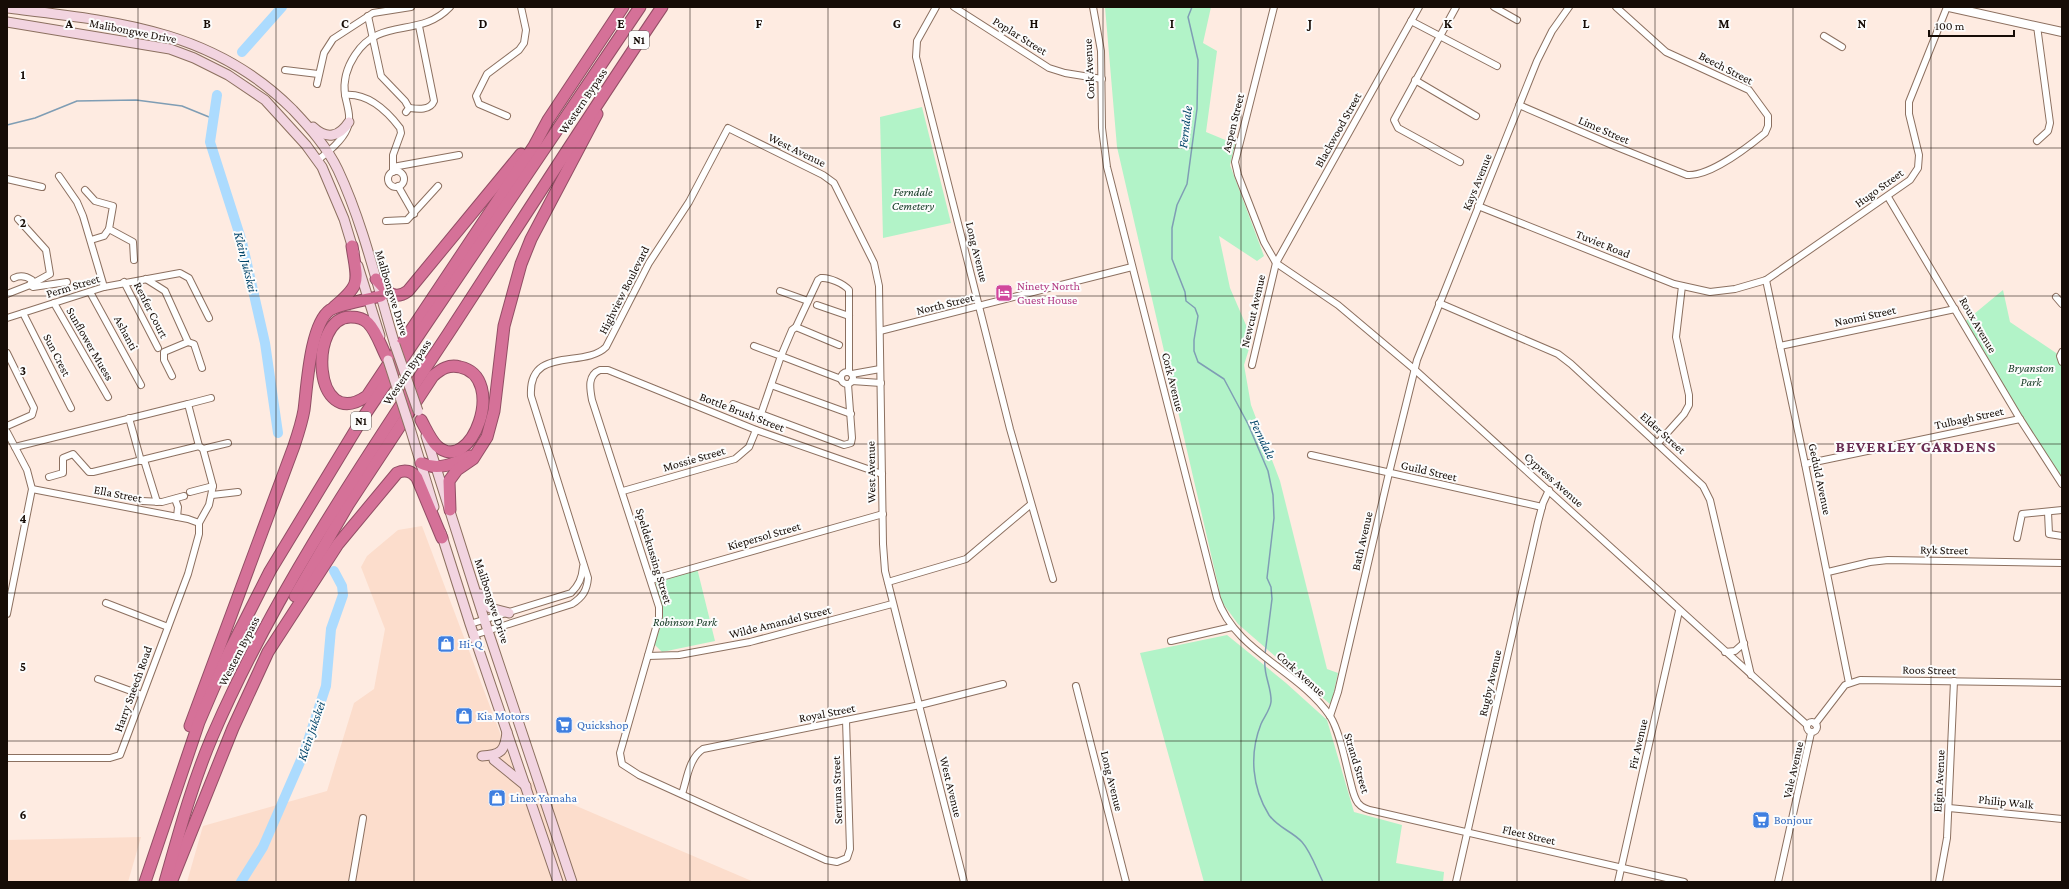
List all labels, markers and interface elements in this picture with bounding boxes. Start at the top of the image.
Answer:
scale bar [1929,12,2014,38]
street label: Poplar Street [990,14,1051,59]
text: A [64,16,73,31]
street label: Malibongwe Drive [88,16,178,46]
text: B [203,16,211,31]
text: C [341,16,349,31]
text: D [479,16,488,31]
text: E [617,16,625,31]
text: F [756,16,763,31]
text: G [893,16,901,31]
text: H [1030,16,1039,31]
text: I [1170,16,1174,31]
text: J [1306,16,1312,31]
text: K [1444,16,1453,31]
text: L [1583,16,1590,31]
text: M [1718,16,1730,31]
text: N [1858,16,1867,31]
text: 100 m [1935,19,1965,33]
road number: N1 [629,31,649,49]
street label: Cork Avenue [1080,38,1098,100]
street label: Beech Street [1697,48,1756,88]
street label: Western Bypass [556,65,610,136]
text: 1 [21,67,26,82]
street label: Blackwood Street [1312,89,1365,170]
street label: Aspen Street [1219,91,1247,154]
water label: Ferndale [1175,105,1195,149]
street label: Lime Street [1576,113,1633,147]
street label: West Avenue [766,130,828,170]
street label: Kays Avenue [1459,152,1495,212]
street label: Hugo Street [1852,165,1907,210]
park label: Ferndale Cemetery [892,185,934,213]
text: 2 [20,215,27,230]
street label: Long Avenue [963,220,991,284]
street label: Tuviet Road [1574,227,1633,261]
water label: Klein Jukskei [231,230,261,294]
street label: Highview Boulevard [596,243,653,336]
street label: Malibongwe Drive [372,249,412,337]
street label: Perm Street [44,271,102,301]
street label: Newcut Avenue [1238,273,1268,349]
place label: Ninety North Guest House [1017,279,1080,307]
street label: Renfer Court [131,280,172,341]
hotel icon: Ninety North Guest House [994,283,1014,303]
street label: North Street [915,290,976,318]
street label: Roux Avenue [1956,295,2000,355]
street label: Naomi Street [1833,302,1898,329]
street label: Sunflower Muess [63,305,117,383]
street label: Ashanti [111,313,141,353]
street label: Sun Crest [40,331,74,379]
street label: Western Bypass [380,336,434,407]
street label: Cork Avenue [1159,351,1187,413]
park label: Bryanston Park [2008,361,2054,389]
text: 3 [20,363,26,378]
street label: Bottle Brush Street [698,389,787,435]
street label: Tulbagh Street [1933,404,2006,432]
street label: Elder Street [1638,409,1689,458]
road number: N1 [351,412,371,430]
water label: Ferndale [1247,417,1279,461]
district label: BEVERLEY GARDENS [1836,438,1996,455]
street label: West Avenue [863,441,879,503]
street label: Geduld Avenue [1806,442,1834,516]
street label: Mossie Street [661,443,728,475]
street label: Cypress Avenue [1521,450,1587,510]
street label: Guild Street [1400,458,1459,484]
street label: Ella Street [93,482,144,506]
street label: Speldekussing Street [633,507,675,606]
street label: Bath Avenue [1348,510,1376,572]
text: 4 [19,511,27,526]
street label: Kiepersol Street [726,519,803,553]
street label: Ryk Street [1920,543,1969,557]
street label: Malibongwe Drive [472,557,512,645]
street label: Wilde Amandel Street [728,602,833,641]
street label: Western Bypass [216,614,263,688]
park label: Robinson Park [653,615,718,629]
shop icon: Hi-Q [436,634,456,654]
place label: Hi-Q [459,637,483,651]
street label: Harry Sneech Road [111,644,155,734]
street label: Rugby Avenue [1476,648,1504,718]
street label: Cork Avenue [1274,649,1328,699]
text: 5 [20,659,26,674]
street label: Roos Street [1902,663,1957,677]
water label: Klein Jukskei [294,699,328,763]
street label: Royal Street [798,700,857,725]
shop icon: Kia Motors [454,706,474,726]
place label: Kia Motors [477,709,530,723]
supermarket icon: Quickshop [554,715,574,735]
place label: Quickshop [577,718,629,732]
street label: Fir Avenue [1625,718,1651,770]
street label: Strand Street [1341,731,1373,796]
street label: Vale Avenue [1780,740,1806,800]
street label: Long Avenue [1098,749,1126,813]
street label: Elgin Avenue [1930,749,1948,813]
street label: Serruna Street [829,755,845,824]
street label: West Avenue [937,755,965,819]
shop icon: Linex Yamaha [487,788,507,808]
place label: Linex Yamaha [510,791,577,805]
street label: Philip Walk [1978,792,2035,812]
text: 6 [19,807,27,822]
supermarket icon: Bonjour [1751,810,1771,830]
place label: Bonjour [1774,813,1813,827]
street label: Fleet Street [1501,822,1558,848]

